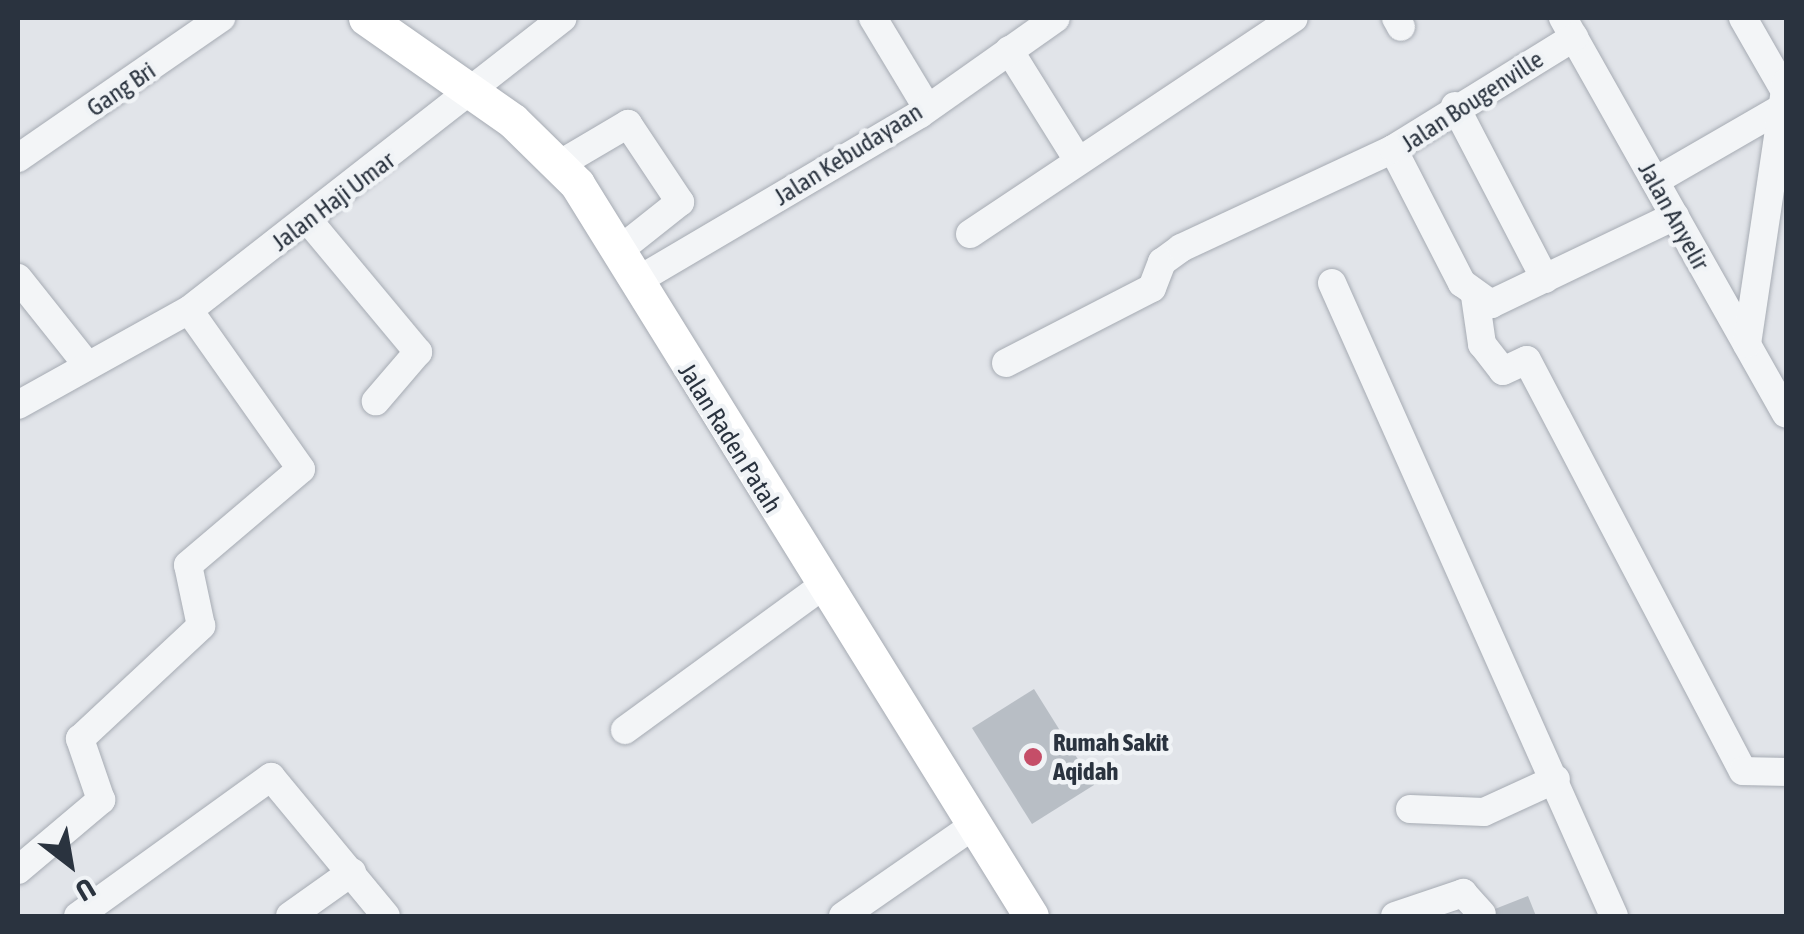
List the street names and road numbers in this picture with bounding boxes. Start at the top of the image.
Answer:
street label: Jalan Bougenville [1395,44,1549,158]
street label: Gang Bri [81,55,161,123]
street label: Jalan Kebudayaan [768,96,928,212]
street label: Jalan Haji Umar [266,145,400,257]
street label: Jalan Anyelir [1632,157,1716,275]
street label: Jalan Raden Patah [672,358,788,518]

